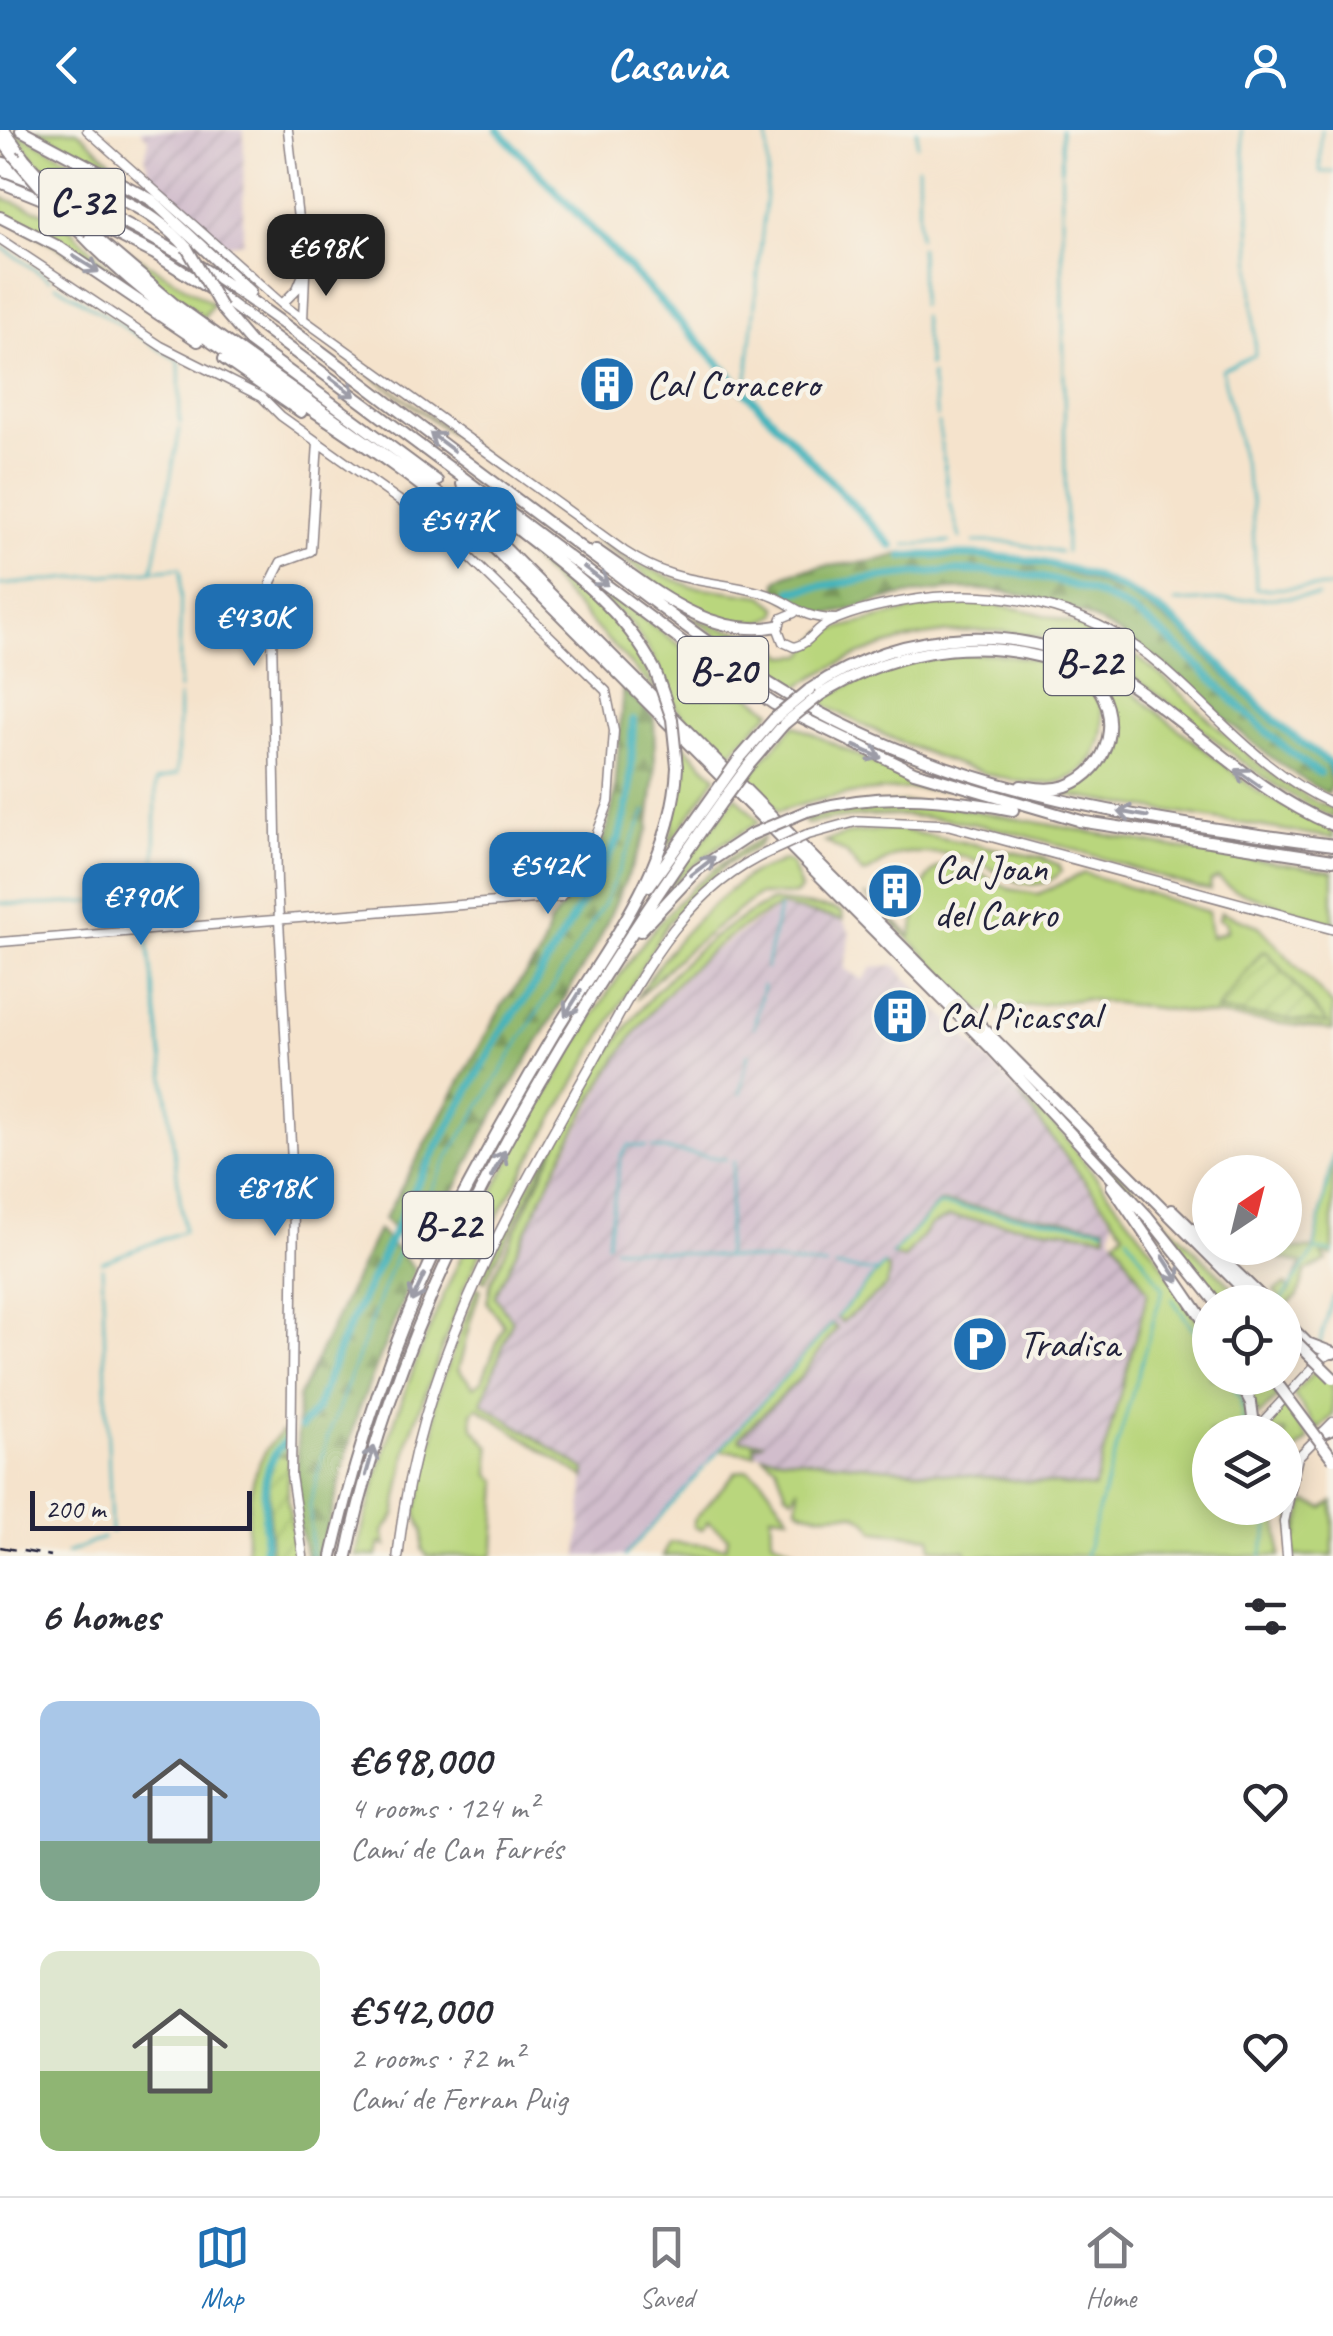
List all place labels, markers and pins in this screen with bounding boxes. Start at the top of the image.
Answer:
pin: €698K [256,214,396,299]
building icon: Cal Coracero [577,354,637,414]
place label: Cal Coracero [646,359,823,409]
pin: €547K [388,487,528,572]
pin: €430K [184,584,324,669]
pin: €542K [478,832,618,917]
place label: Cal Joan del Carro [934,843,1059,939]
building icon: Cal Joan del Carro [865,861,925,921]
pin: €790K [71,863,211,948]
building icon: Cal Picassal [870,986,930,1046]
place label: Cal Picassal [939,991,1106,1041]
pin: €818K [205,1154,345,1239]
parking icon: Tradisa [950,1314,1010,1374]
place label: Tradisa [1019,1319,1123,1369]

